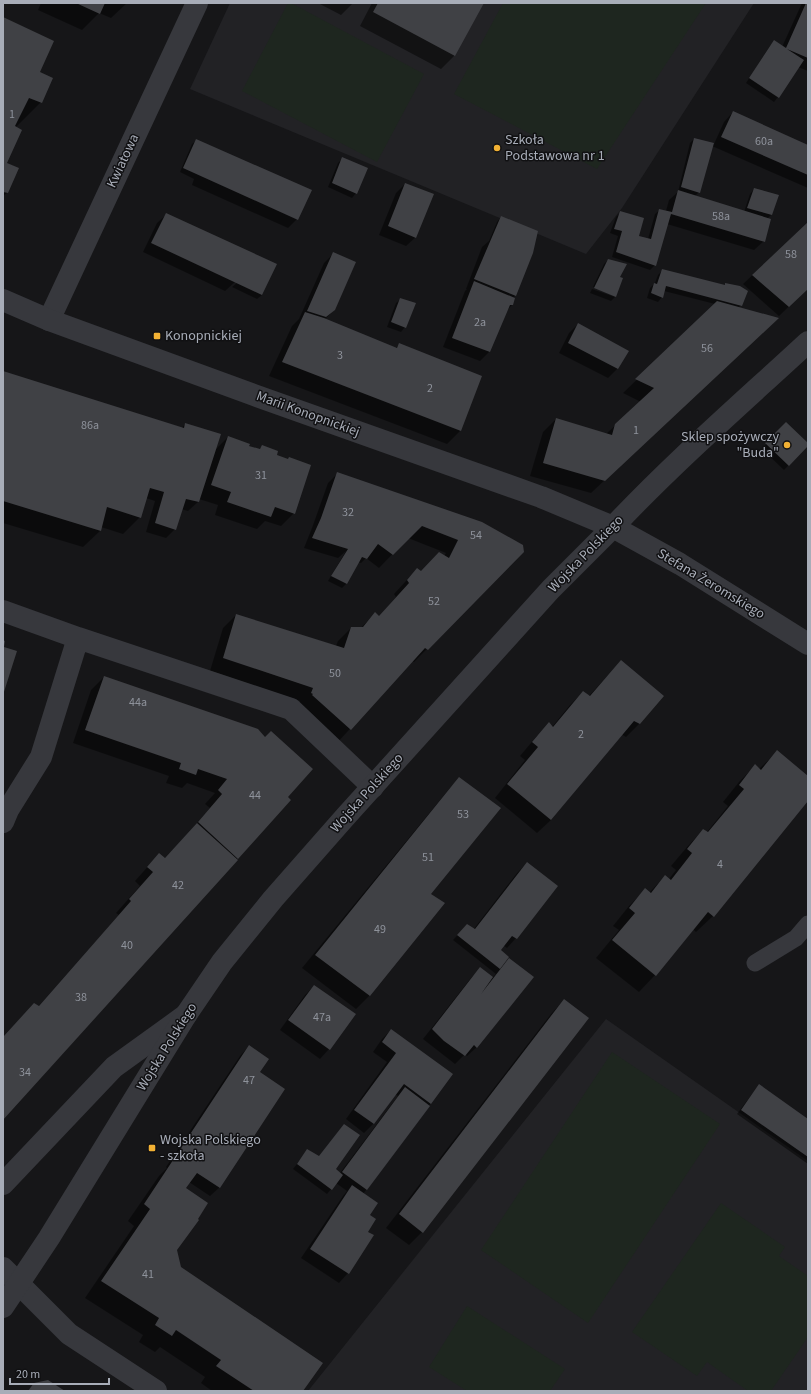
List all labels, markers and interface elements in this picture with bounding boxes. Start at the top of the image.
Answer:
house number: 1 [9,106,15,123]
place label: Szkoła Podstawowa nr 1 [505,130,605,166]
street label: Kwiatowa [102,131,144,191]
house number: 60a [755,133,773,150]
marker: Szkoła Podstawowa nr 1 [492,143,502,153]
house number: 58a [712,208,730,225]
house number: 58 [785,246,797,263]
house number: 2a [474,314,486,331]
place label: Konopnickiej [165,326,242,346]
marker: Konopnickiej [152,331,162,341]
house number: 56 [701,340,713,357]
house number: 3 [337,347,343,364]
house number: 2 [427,380,433,397]
street label: Marii Konopnickiej [254,386,362,442]
house number: 86a [81,417,99,434]
house number: 1 [633,422,639,439]
place label: Sklep spożywczy "Buda" [681,427,779,463]
marker: Sklep spożywczy "Buda" [782,440,792,450]
house number: 31 [255,467,267,484]
house number: 32 [342,504,354,521]
street label: Wojska Polskiego [544,511,628,597]
house number: 54 [470,527,482,544]
street label: Stefana Żeromskiego [653,544,769,624]
house number: 52 [428,593,440,610]
house number: 50 [329,665,341,682]
house number: 44a [129,694,147,711]
house number: 2 [578,726,584,743]
street label: Wojska Polskiego [326,749,408,837]
house number: 44 [249,787,261,804]
house number: 53 [457,806,469,823]
house number: 51 [422,849,434,866]
house number: 4 [717,856,723,873]
house number: 42 [172,877,184,894]
house number: 49 [374,921,386,938]
house number: 40 [121,937,133,954]
house number: 38 [75,989,87,1006]
street label: Wojska Polskiego [132,999,202,1095]
house number: 47a [313,1009,331,1026]
house number: 34 [19,1064,31,1081]
house number: 47 [243,1072,255,1089]
place label: Wojska Polskiego - szkoła [160,1130,261,1166]
marker: Wojska Polskiego - szkoła [147,1143,157,1153]
house number: 41 [142,1266,154,1283]
scale bar [10,1360,109,1386]
text: 20 m [16,1366,40,1383]

